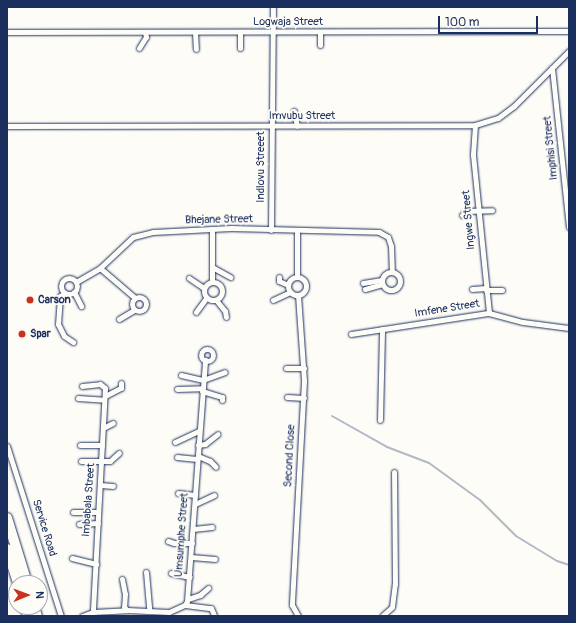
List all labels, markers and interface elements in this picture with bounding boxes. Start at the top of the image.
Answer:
scale bar [440,8,540,34]
street label: Logwaja Street [253,15,323,29]
text: 100 m [445,15,479,30]
street label: Imvubu Street [269,109,335,123]
street label: Imphisi Street [541,115,561,181]
street label: Indlovu Streeet [254,131,268,203]
street label: Ingwe Street [460,190,478,250]
street label: Bhejane Street [185,213,253,227]
place label: Carson [38,293,71,307]
marker: Carson [25,295,35,305]
street label: Imfene Street [413,297,481,321]
place label: Spar [30,327,51,341]
marker: Spar [17,329,27,339]
street label: Second Close [282,424,298,488]
street label: Imbabala Street [80,463,98,537]
street label: Umsumphe Street [172,492,192,578]
street label: Service Road [29,498,59,558]
north arrow [8,575,48,615]
text: N [33,591,46,599]

